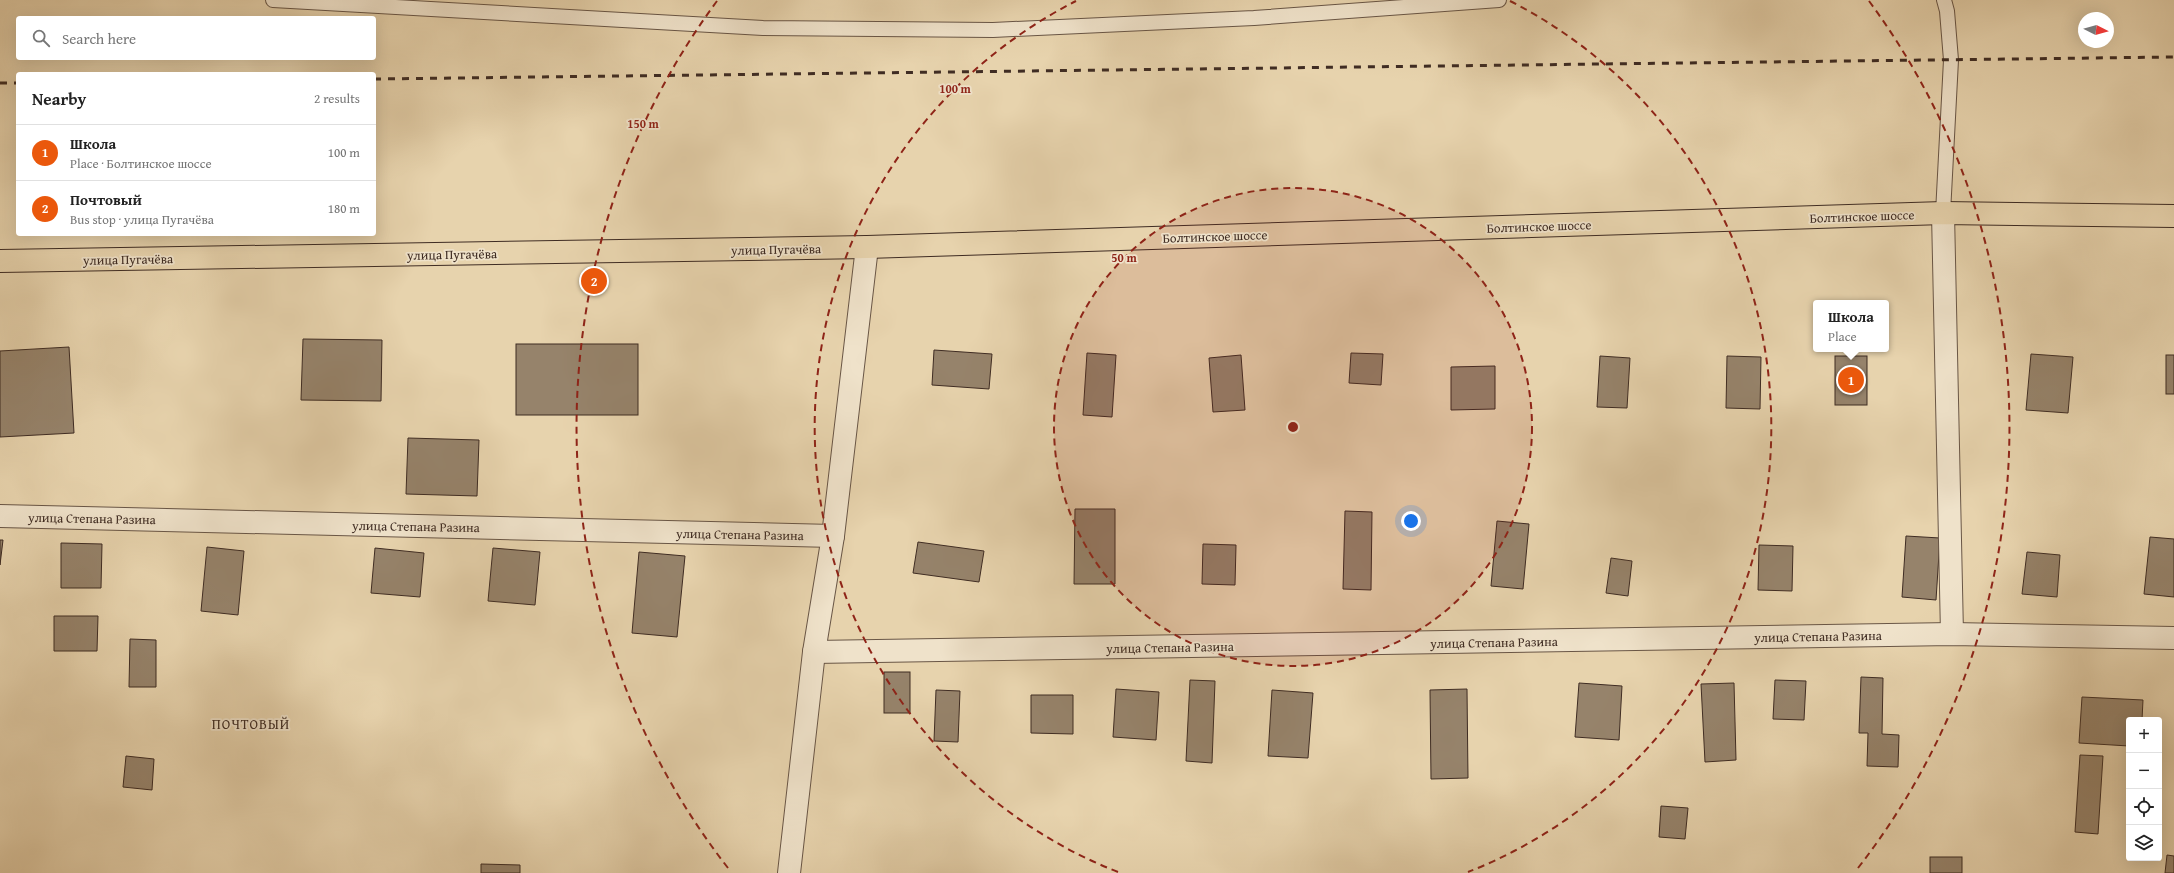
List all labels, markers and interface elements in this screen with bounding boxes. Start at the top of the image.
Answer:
north arrow [2078,12,2114,48]
search box [16,16,376,60]
icon: search [30,27,52,49]
text: Search here [62,28,136,49]
text: 100 m [939,80,972,97]
text: Nearby [32,86,86,111]
text: 2 results [314,89,360,108]
text: 150 m [627,115,660,132]
text: Школа [70,133,116,154]
text: 1 [42,143,48,162]
text: 100 m [328,143,360,162]
text: Place · Болтинское шоссе [70,154,212,173]
text: Почтовый [70,189,142,210]
text: 2 [42,199,48,218]
text: 180 m [328,199,360,218]
street label: Болтинское шоссе [1809,205,1915,228]
text: Bus stop · улица Пугачёва [70,210,214,229]
street label: Болтинское шоссе [1486,215,1592,238]
street label: Болтинское шоссе [1162,225,1268,248]
street label: улица Пугачёва [730,239,822,260]
street label: улица Пугачёва [406,244,498,265]
street label: улица Пугачёва [82,249,174,270]
text: 50 m [1111,249,1137,266]
pin: 2 [581,266,607,296]
popup [1813,300,1889,352]
text: Школа [1828,306,1874,327]
text: Place [1828,327,1857,346]
pin: 1 [1838,365,1864,395]
centre of rings [1286,420,1300,434]
street label: улица Степана Разина [27,508,157,529]
your location [1401,511,1421,531]
street label: улица Степана Разина [351,516,481,537]
street label: улица Степана Разина [675,524,805,545]
street label: улица Степана Разина [1753,626,1883,647]
street label: улица Степана Разина [1429,632,1559,653]
street label: улица Степана Разина [1105,637,1235,658]
district label: ПОЧТОВЫЙ [212,714,290,734]
map controls [2126,717,2162,861]
button: + [2126,717,2162,753]
button: − [2126,753,2162,789]
button: locate [2126,789,2162,825]
button: layers [2126,825,2162,861]

